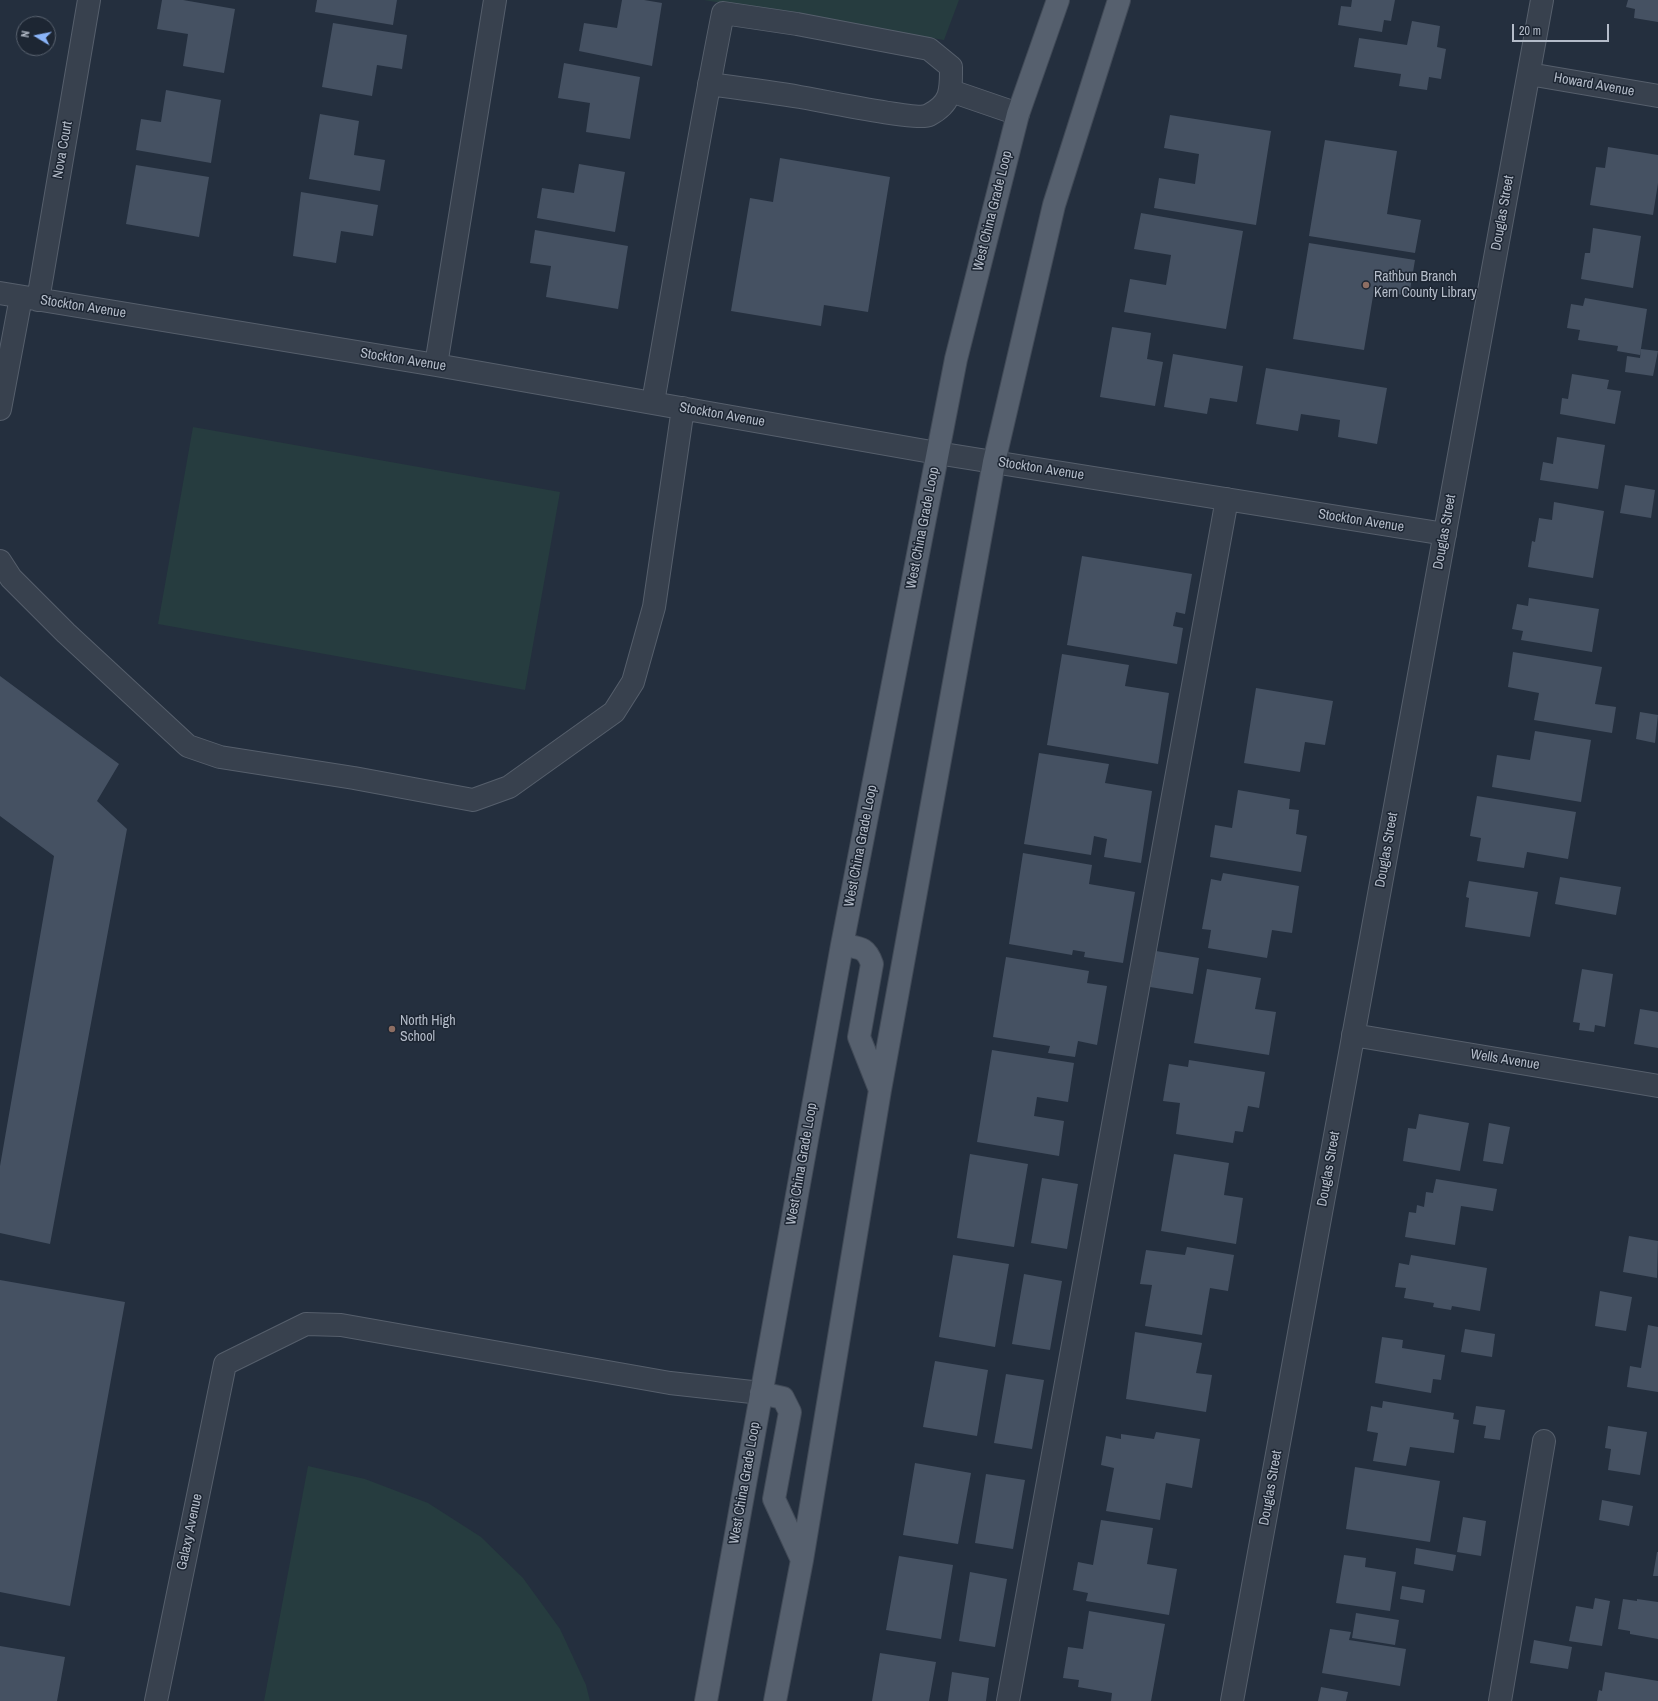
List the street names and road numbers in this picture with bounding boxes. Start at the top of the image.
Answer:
street label: Howard Avenue [1552,70,1636,100]
street label: Nova Court [50,120,76,180]
street label: West China Grade Loop [970,149,1016,273]
street label: Douglas Street [1488,174,1518,252]
street label: Stockton Avenue [39,292,127,322]
street label: Stockton Avenue [359,345,447,375]
street label: Stockton Avenue [678,399,766,431]
street label: Stockton Avenue [997,454,1085,484]
street label: West China Grade Loop [903,466,943,590]
street label: Douglas Street [1430,493,1460,571]
street label: Stockton Avenue [1317,506,1405,536]
street label: West China Grade Loop [841,784,881,908]
street label: Douglas Street [1372,811,1402,889]
street label: Wells Avenue [1469,1046,1541,1074]
street label: West China Grade Loop [783,1102,821,1226]
street label: Douglas Street [1314,1130,1344,1208]
street label: West China Grade Loop [726,1421,764,1545]
street label: Douglas Street [1256,1449,1286,1527]
street label: Galaxy Avenue [174,1492,206,1572]

